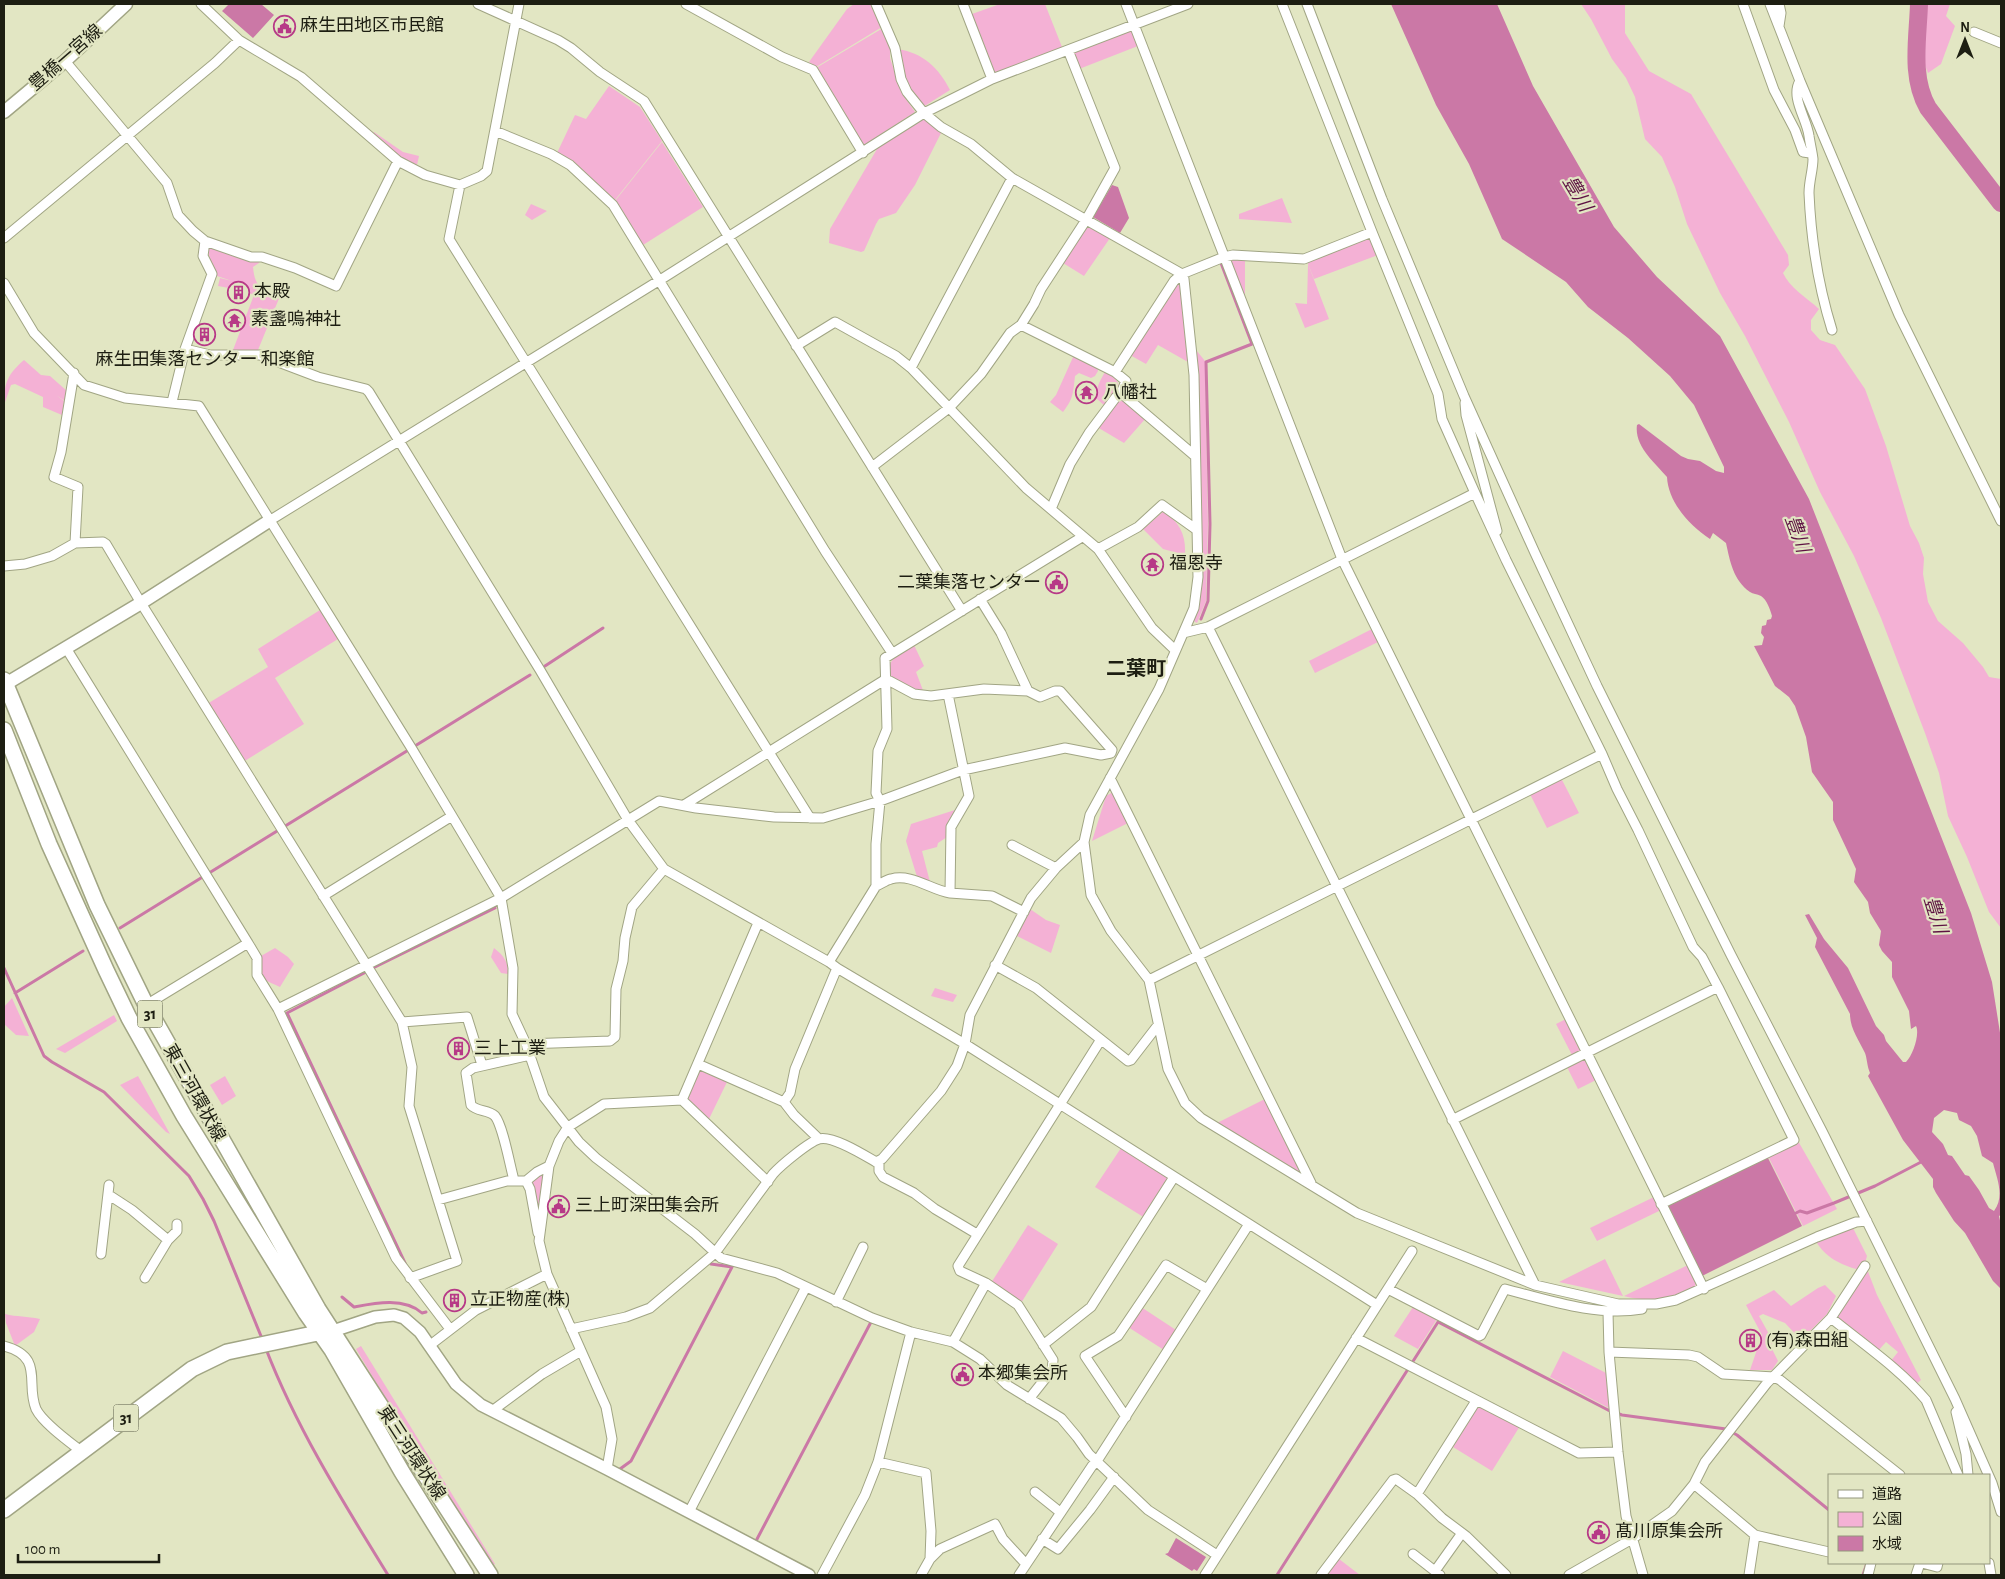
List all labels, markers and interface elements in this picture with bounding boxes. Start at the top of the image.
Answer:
public building icon: 麻生田地区市民館 [272,14,296,38]
north arrow [1940,15,1990,65]
place label: 麻生田地区市民館 [300,16,444,35]
street label: 豊橋一宮線 [25,20,106,94]
text: N [1960,21,1970,35]
water label: 豊川 [1559,172,1597,217]
building icon: 本殿 [226,280,250,304]
place label: 本殿 [254,282,290,301]
temple icon: 素盞嗚神社 [223,308,247,332]
place label: 素盞嗚神社 [251,309,341,329]
building icon: 麻生田集落センター 和楽館 [193,323,217,347]
place label: 麻生田集落センター 和楽館 [96,349,314,369]
temple icon: 八幡社 [1075,381,1099,405]
place label: 八幡社 [1103,383,1157,402]
water label: 豊川 [1782,513,1814,557]
temple icon: 福恩寺 [1141,552,1165,576]
place label: 福恩寺 [1169,554,1223,573]
public building icon: 二葉集落センター [1045,571,1069,595]
place label: 二葉集落センター [897,572,1041,592]
district label: 二葉町 [1106,658,1166,679]
water label: 豊川 [1920,894,1951,938]
road number: 31 [138,1001,162,1028]
building icon: 三上工業 [446,1037,470,1061]
place label: 三上工業 [474,1039,546,1058]
street label: 東三河環状線 [160,1040,230,1145]
public building icon: 三上町深田集会所 [547,1194,571,1218]
place label: 三上町深田集会所 [575,1195,719,1215]
building icon: 立正物産(株) [442,1288,466,1312]
place label: 立正物産(株) [470,1289,571,1309]
building icon: (有)森田組 [1738,1329,1762,1353]
place label: (有)森田組 [1766,1330,1849,1350]
public building icon: 本郷集会所 [950,1362,974,1386]
place label: 本郷集会所 [978,1363,1068,1383]
street label: 東三河環状線 [374,1402,450,1503]
road number: 31 [114,1405,138,1432]
legend [1828,1474,1990,1564]
text: 道路 [1872,1486,1902,1502]
text: 公園 [1872,1511,1902,1527]
public building icon: 髙川原集会所 [1587,1520,1611,1544]
place label: 髙川原集会所 [1615,1521,1723,1541]
scale bar [18,1532,159,1564]
text: 水域 [1872,1536,1902,1552]
text: 100 m [25,1542,60,1557]

